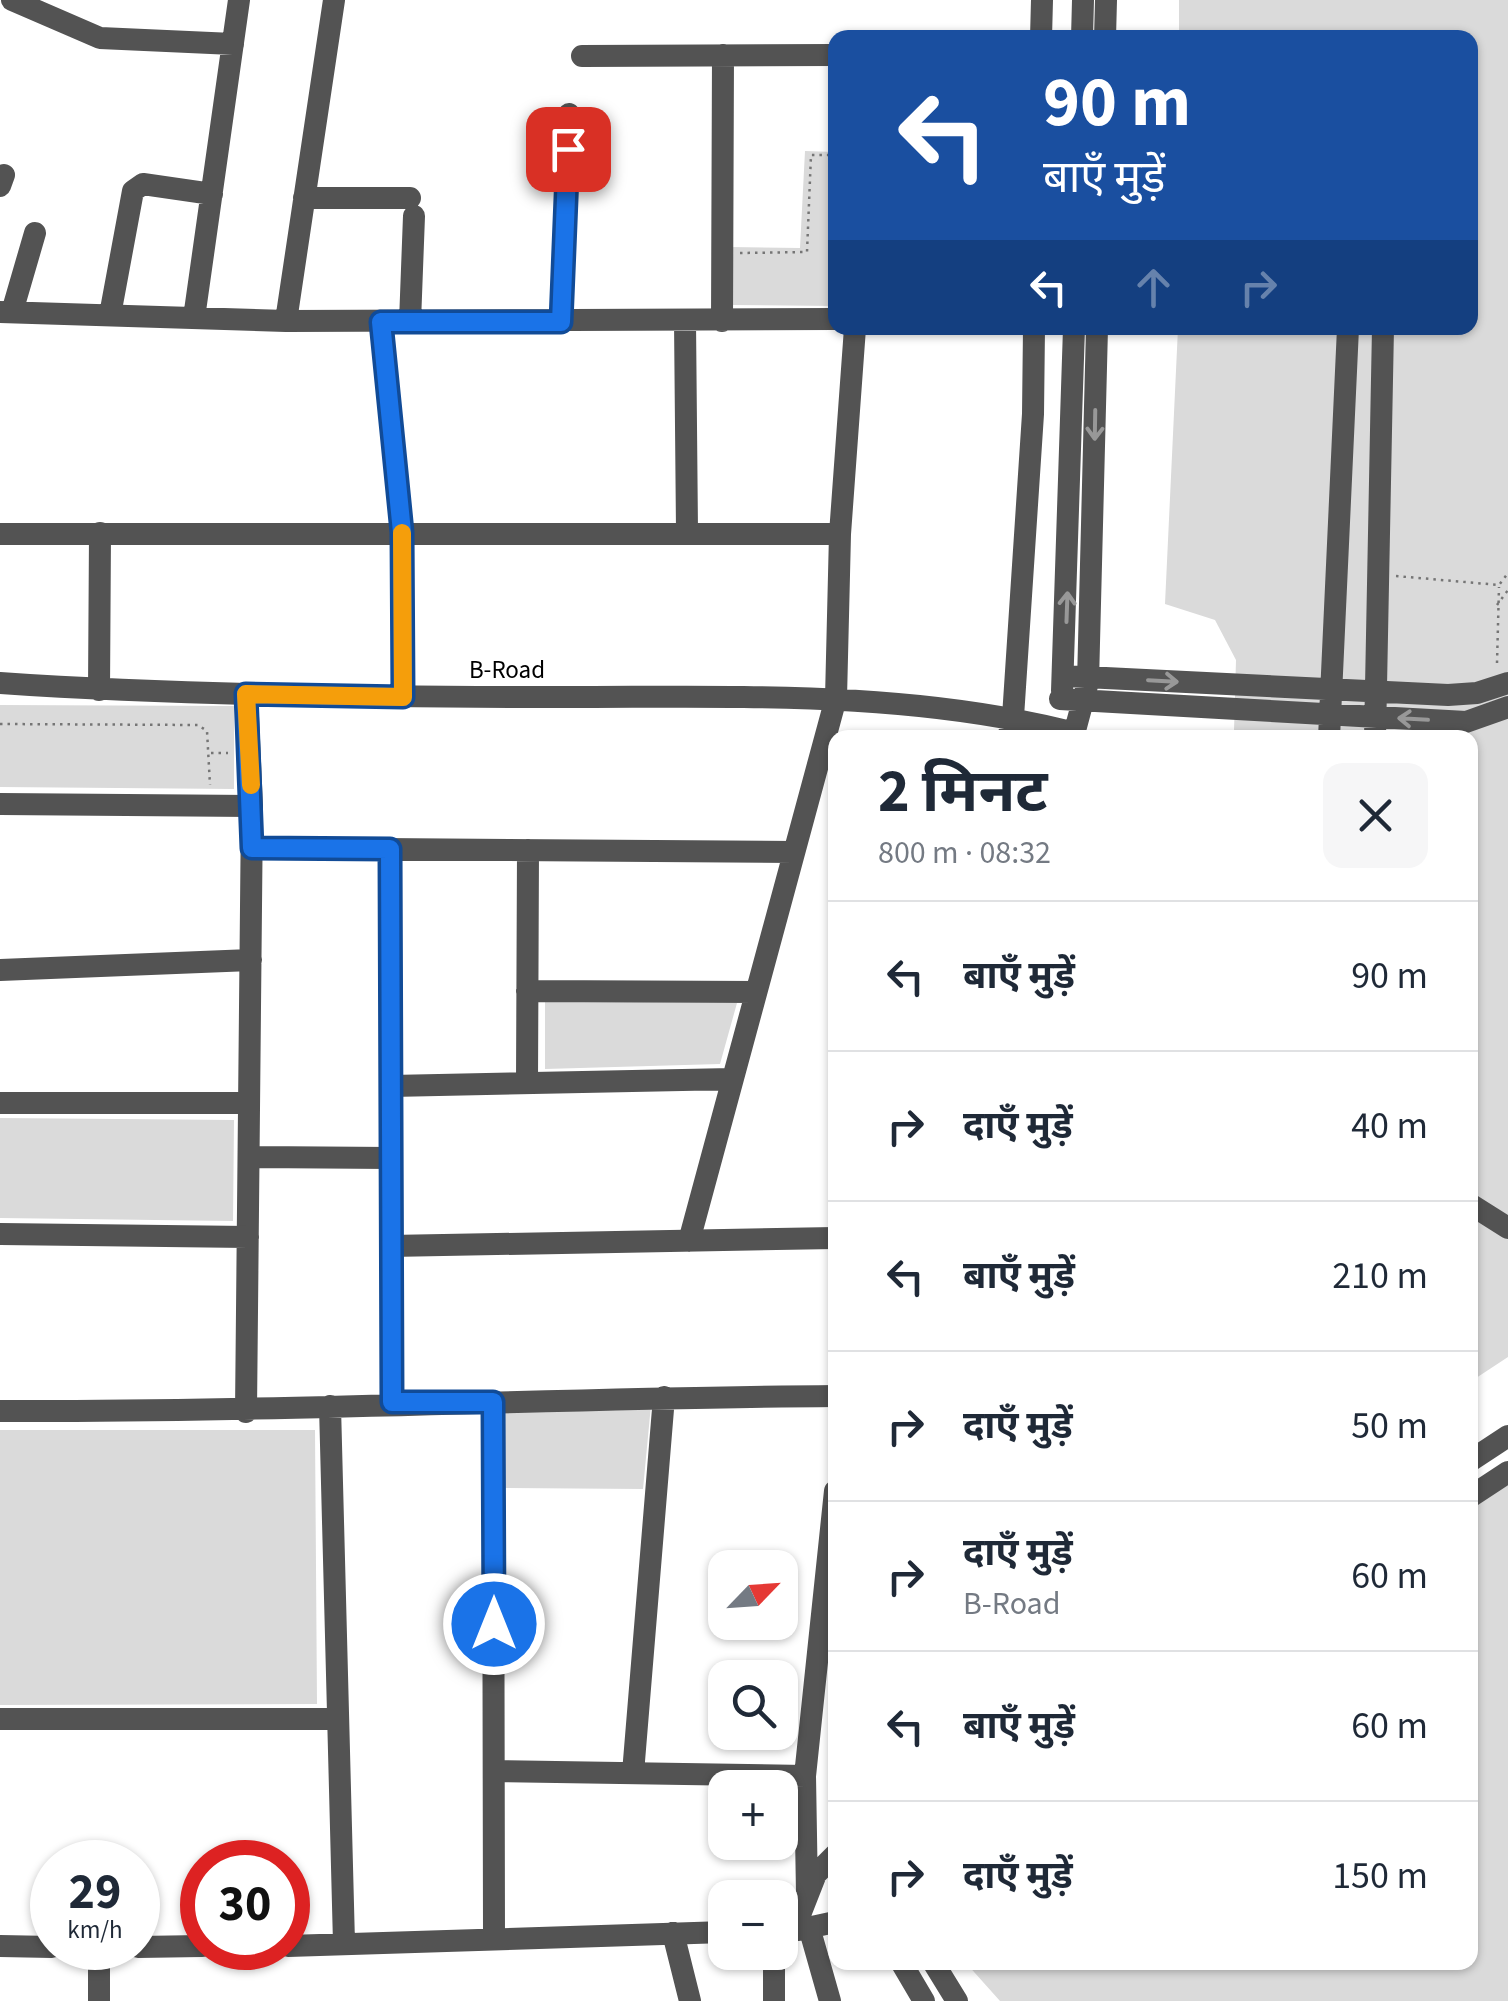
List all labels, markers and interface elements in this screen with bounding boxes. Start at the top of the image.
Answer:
text: 90 m [1043,53,1191,153]
icon: left [878,70,1008,200]
pin [526,107,611,192]
icon: arrive [541,122,596,177]
text: बाएँ मुड़ें [1043,146,1165,210]
icon: left [1021,260,1076,315]
icon: ahead [1126,260,1181,315]
icon: right [1231,260,1286,315]
one-way arrow [1085,408,1104,440]
one-way arrow [1058,591,1077,623]
street label: B-Road [469,652,545,688]
one-way arrow [1146,672,1178,691]
one-way arrow [1398,709,1430,728]
text: 2 मिनट [878,750,1048,835]
button: close [1323,763,1428,868]
text: 800 m · 08:32 [878,830,1051,876]
icon: left [878,949,933,1004]
text: बाएँ मुड़ें [963,949,1075,1003]
text: 90 m [1351,949,1428,1003]
icon: right [878,1099,933,1154]
text: दाएँ मुड़ें [963,1099,1073,1153]
text: 40 m [1351,1099,1428,1153]
icon: left [878,1249,933,1304]
text: बाएँ मुड़ें [963,1249,1075,1303]
text: 210 m [1332,1249,1428,1303]
icon: right [878,1399,933,1454]
text: दाएँ मुड़ें [963,1399,1073,1453]
text: 50 m [1351,1399,1428,1453]
text: दाएँ मुड़ें [963,1526,1073,1580]
icon: right [878,1549,933,1604]
text: 60 m [1351,1549,1428,1603]
north arrow [708,1550,798,1640]
map controls [708,1550,798,1970]
position arrow [442,1572,546,1676]
text: B-Road [963,1581,1060,1627]
button: search [708,1660,798,1750]
icon: left [878,1699,933,1754]
text: बाएँ मुड़ें [963,1699,1075,1753]
text: 60 m [1351,1699,1428,1753]
button: + [708,1770,798,1860]
speed limit sign: 30 [180,1840,310,1970]
icon: right [878,1849,933,1904]
text: दाएँ मुड़ें [963,1849,1073,1903]
text: 150 m [1332,1849,1428,1903]
text: 29 [69,1857,121,1928]
button: − [708,1880,798,1970]
text: km/h [67,1912,123,1948]

